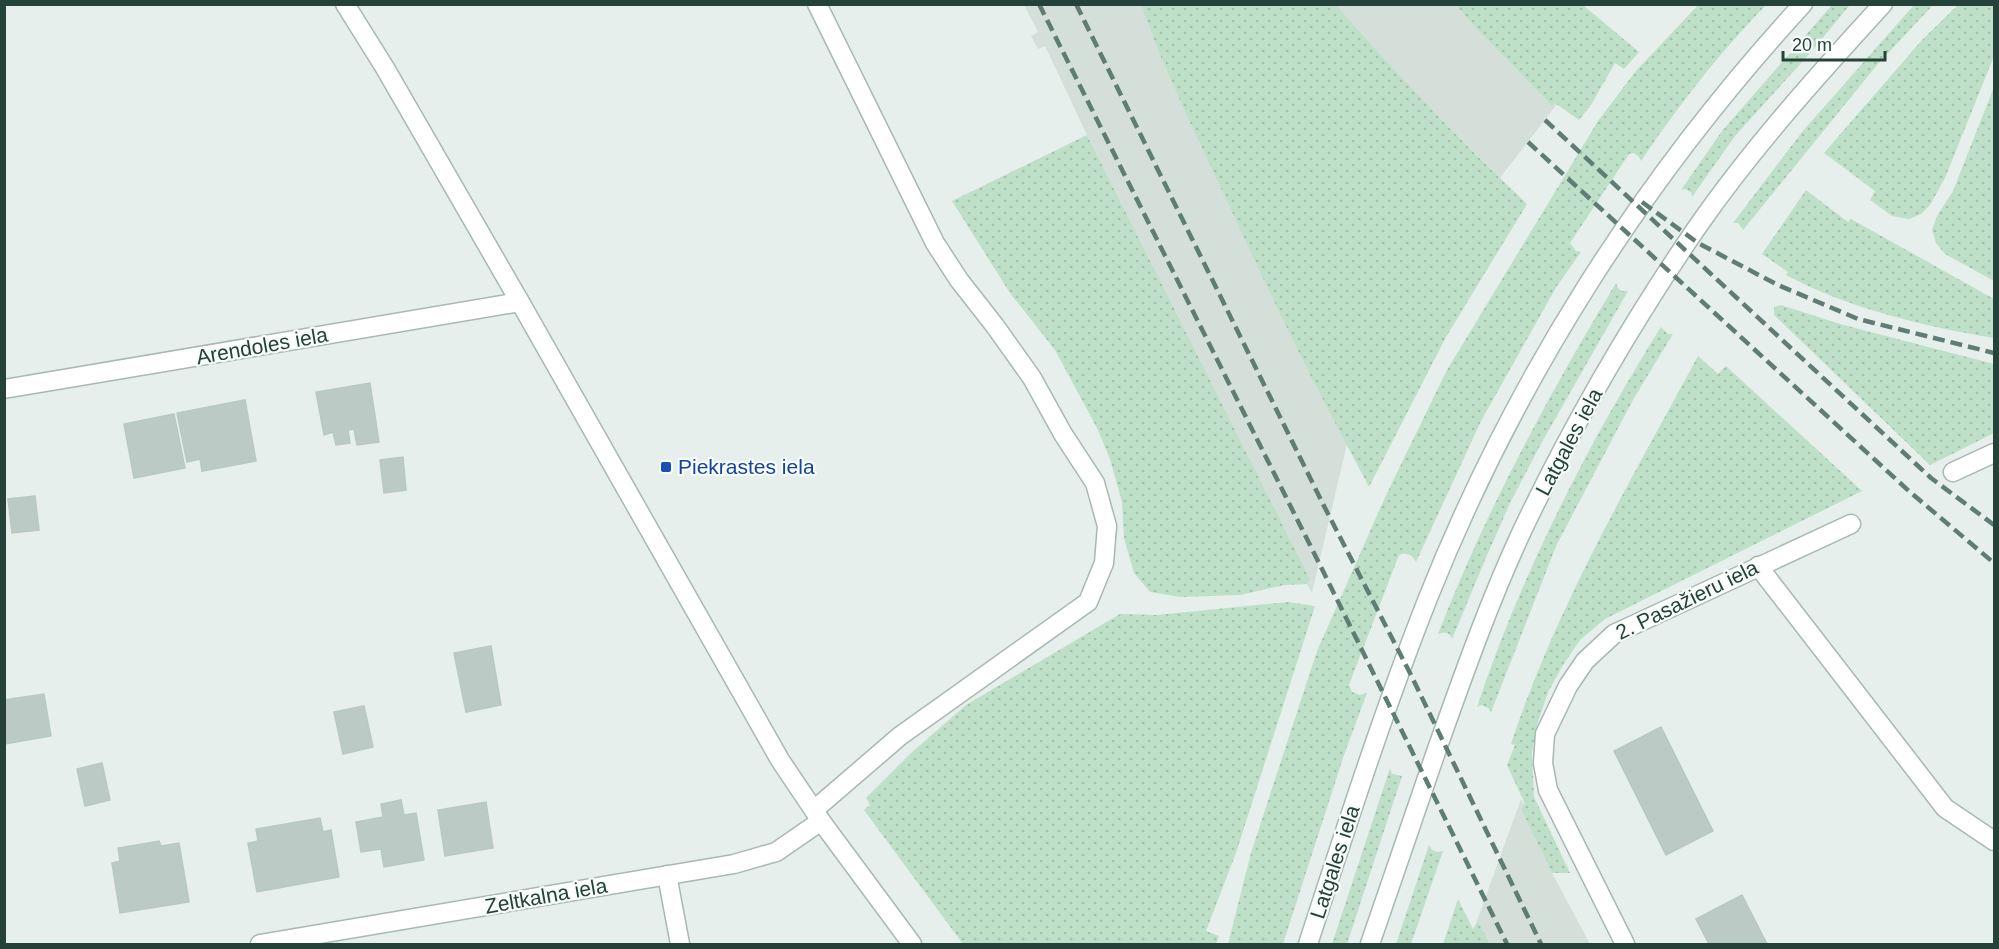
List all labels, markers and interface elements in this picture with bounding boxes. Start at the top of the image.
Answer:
scale bar [1783,24,1885,62]
text: 20 m [1792,35,1832,55]
street label: Arendoles iela [194,323,330,368]
street label: Latgales iela [1531,384,1607,499]
place label: Piekrastes iela [678,455,815,478]
marker: Piekrastes iela [659,460,673,474]
street label: 2. Pasažieru iela [1612,555,1762,644]
street label: Latgales iela [1305,802,1364,921]
street label: Zeltkalna iela [483,873,609,918]

